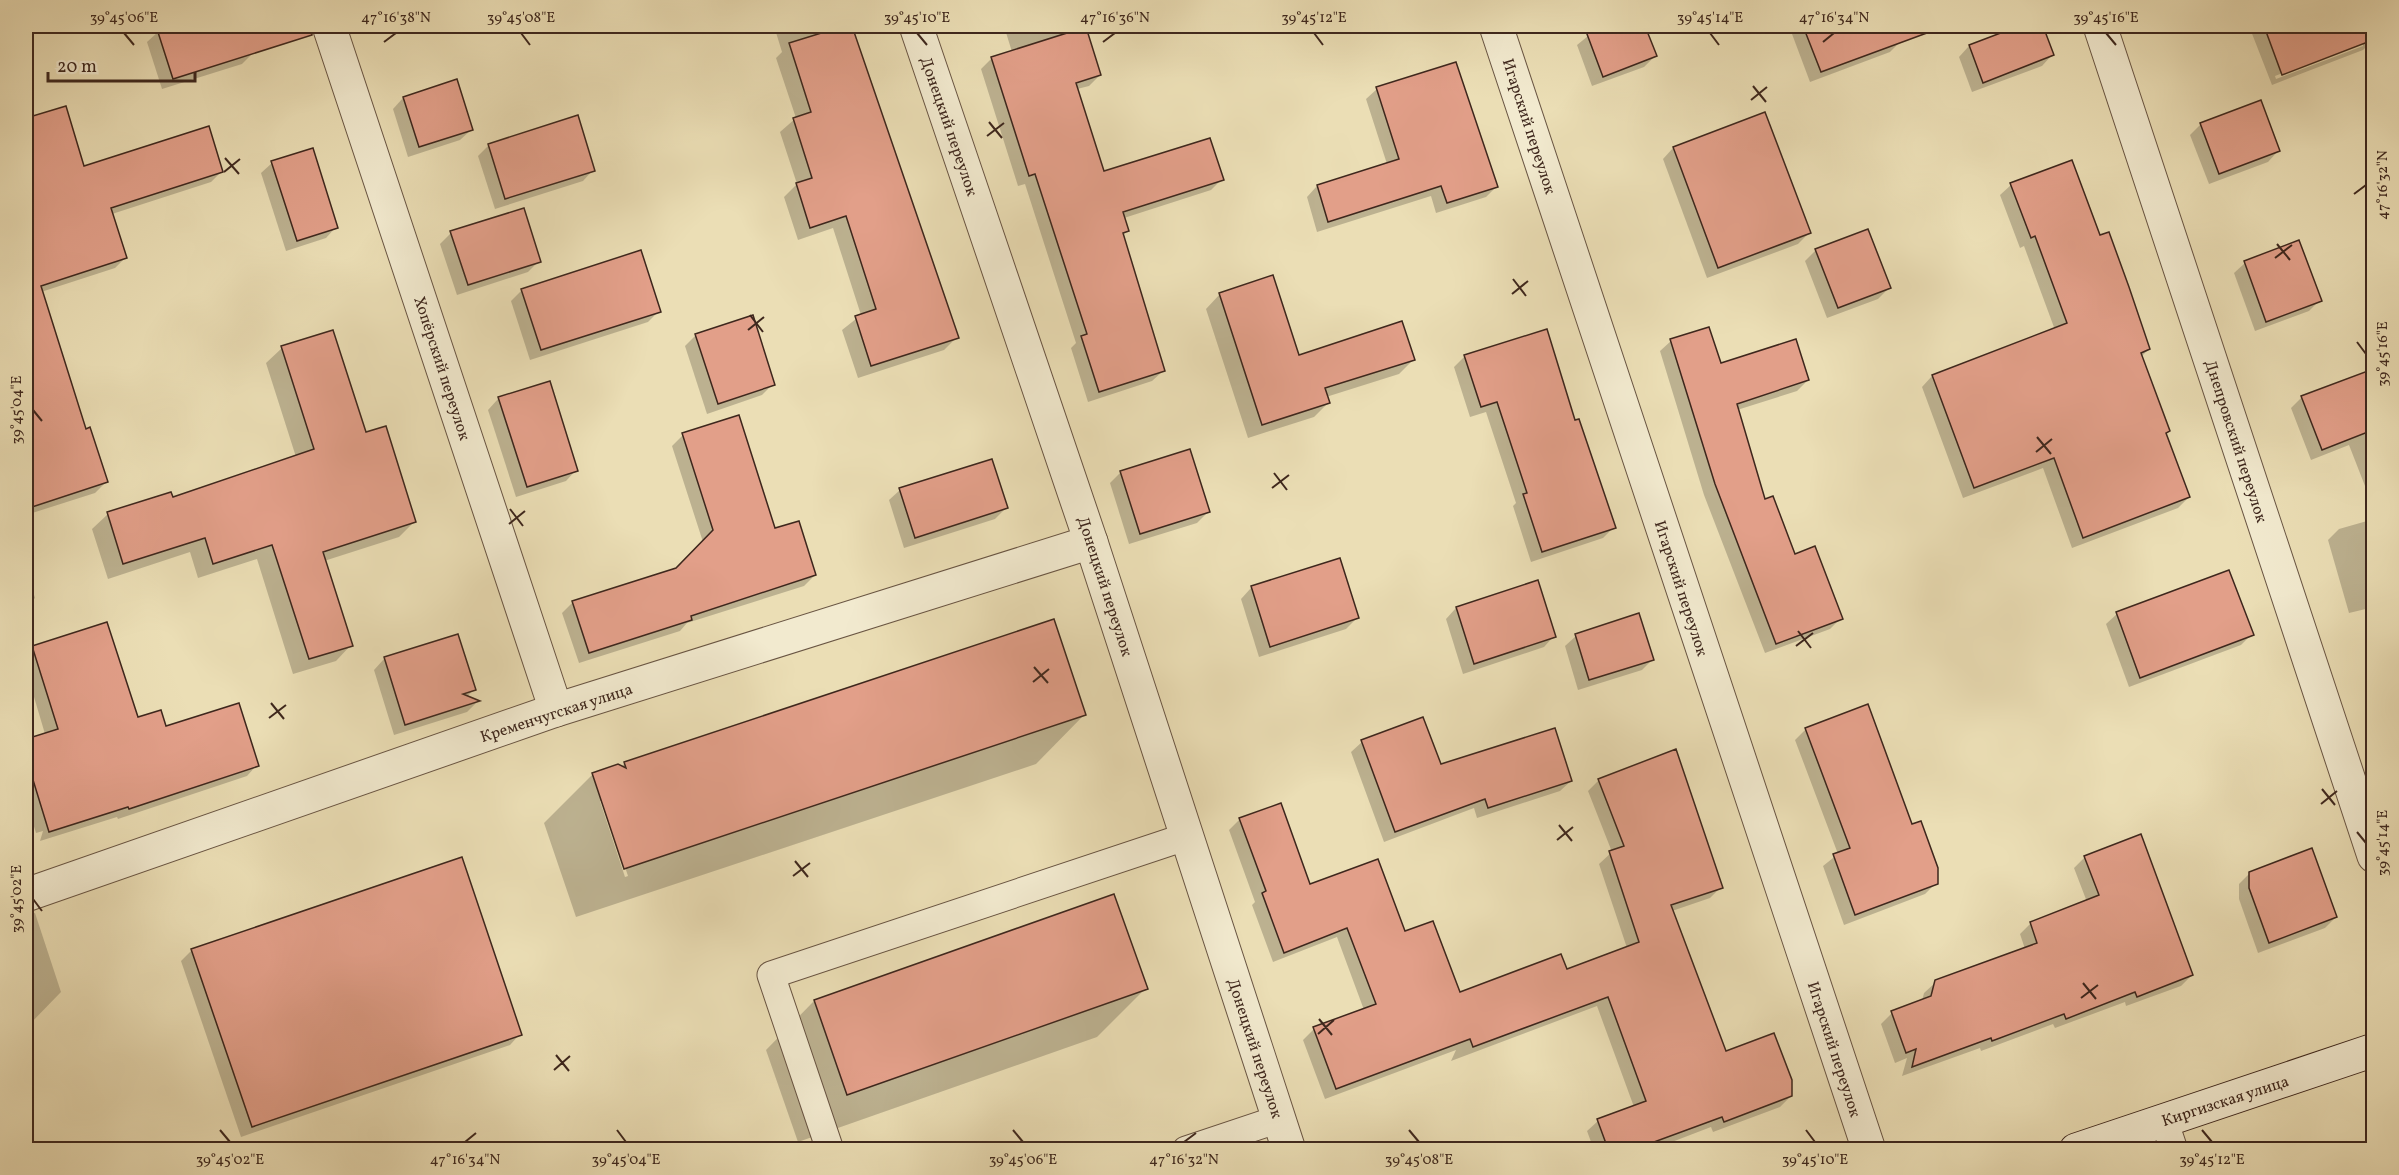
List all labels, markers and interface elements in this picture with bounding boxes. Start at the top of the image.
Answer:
text: 39°45'06"E [90,8,158,29]
text: 47°16'38"N [361,8,431,29]
text: 39°45'08"E [487,8,555,29]
text: 39°45'10"E [884,8,950,29]
text: 47°16'36"N [1080,8,1150,29]
text: 39°45'12"E [1281,8,1347,29]
text: 39°45'14"E [1677,8,1743,29]
text: 47°16'34"N [1799,8,1869,29]
text: 39°45'16"E [2073,8,2139,29]
scale bar [48,45,195,83]
street label: Донецкий переулок [914,54,982,200]
text: 20 m [57,55,97,80]
street label: Игарский переулок [1496,56,1561,198]
text: 47°16'32"N [2373,150,2394,220]
street label: Хопёрский переулок [407,294,475,444]
text: 39°45'16"E [2373,321,2394,387]
street label: Днепровский переулок [2198,357,2272,526]
text: 39°45'04"E [7,376,28,445]
street label: Донецкий переулок [1071,514,1137,660]
street label: Игарский переулок [1648,518,1713,660]
street label: Кременчугская улица [478,679,636,749]
text: 39°45'14"E [2373,810,2394,876]
text: 39°45'02"E [7,865,28,933]
street label: Донецкий переулок [1221,976,1287,1122]
street label: Игарский переулок [1801,979,1866,1121]
street label: Киргизская улица [2159,1071,2292,1133]
text: 39°45'02"E [196,1150,264,1171]
text: 47°16'34"N [430,1150,500,1171]
text: 39°45'04"E [592,1150,661,1171]
text: 39°45'06"E [989,1150,1057,1171]
text: 47°16'32"N [1149,1150,1219,1171]
text: 39°45'08"E [1385,1150,1453,1171]
text: 39°45'10"E [1782,1150,1848,1171]
text: 39°45'12"E [2179,1150,2245,1171]

